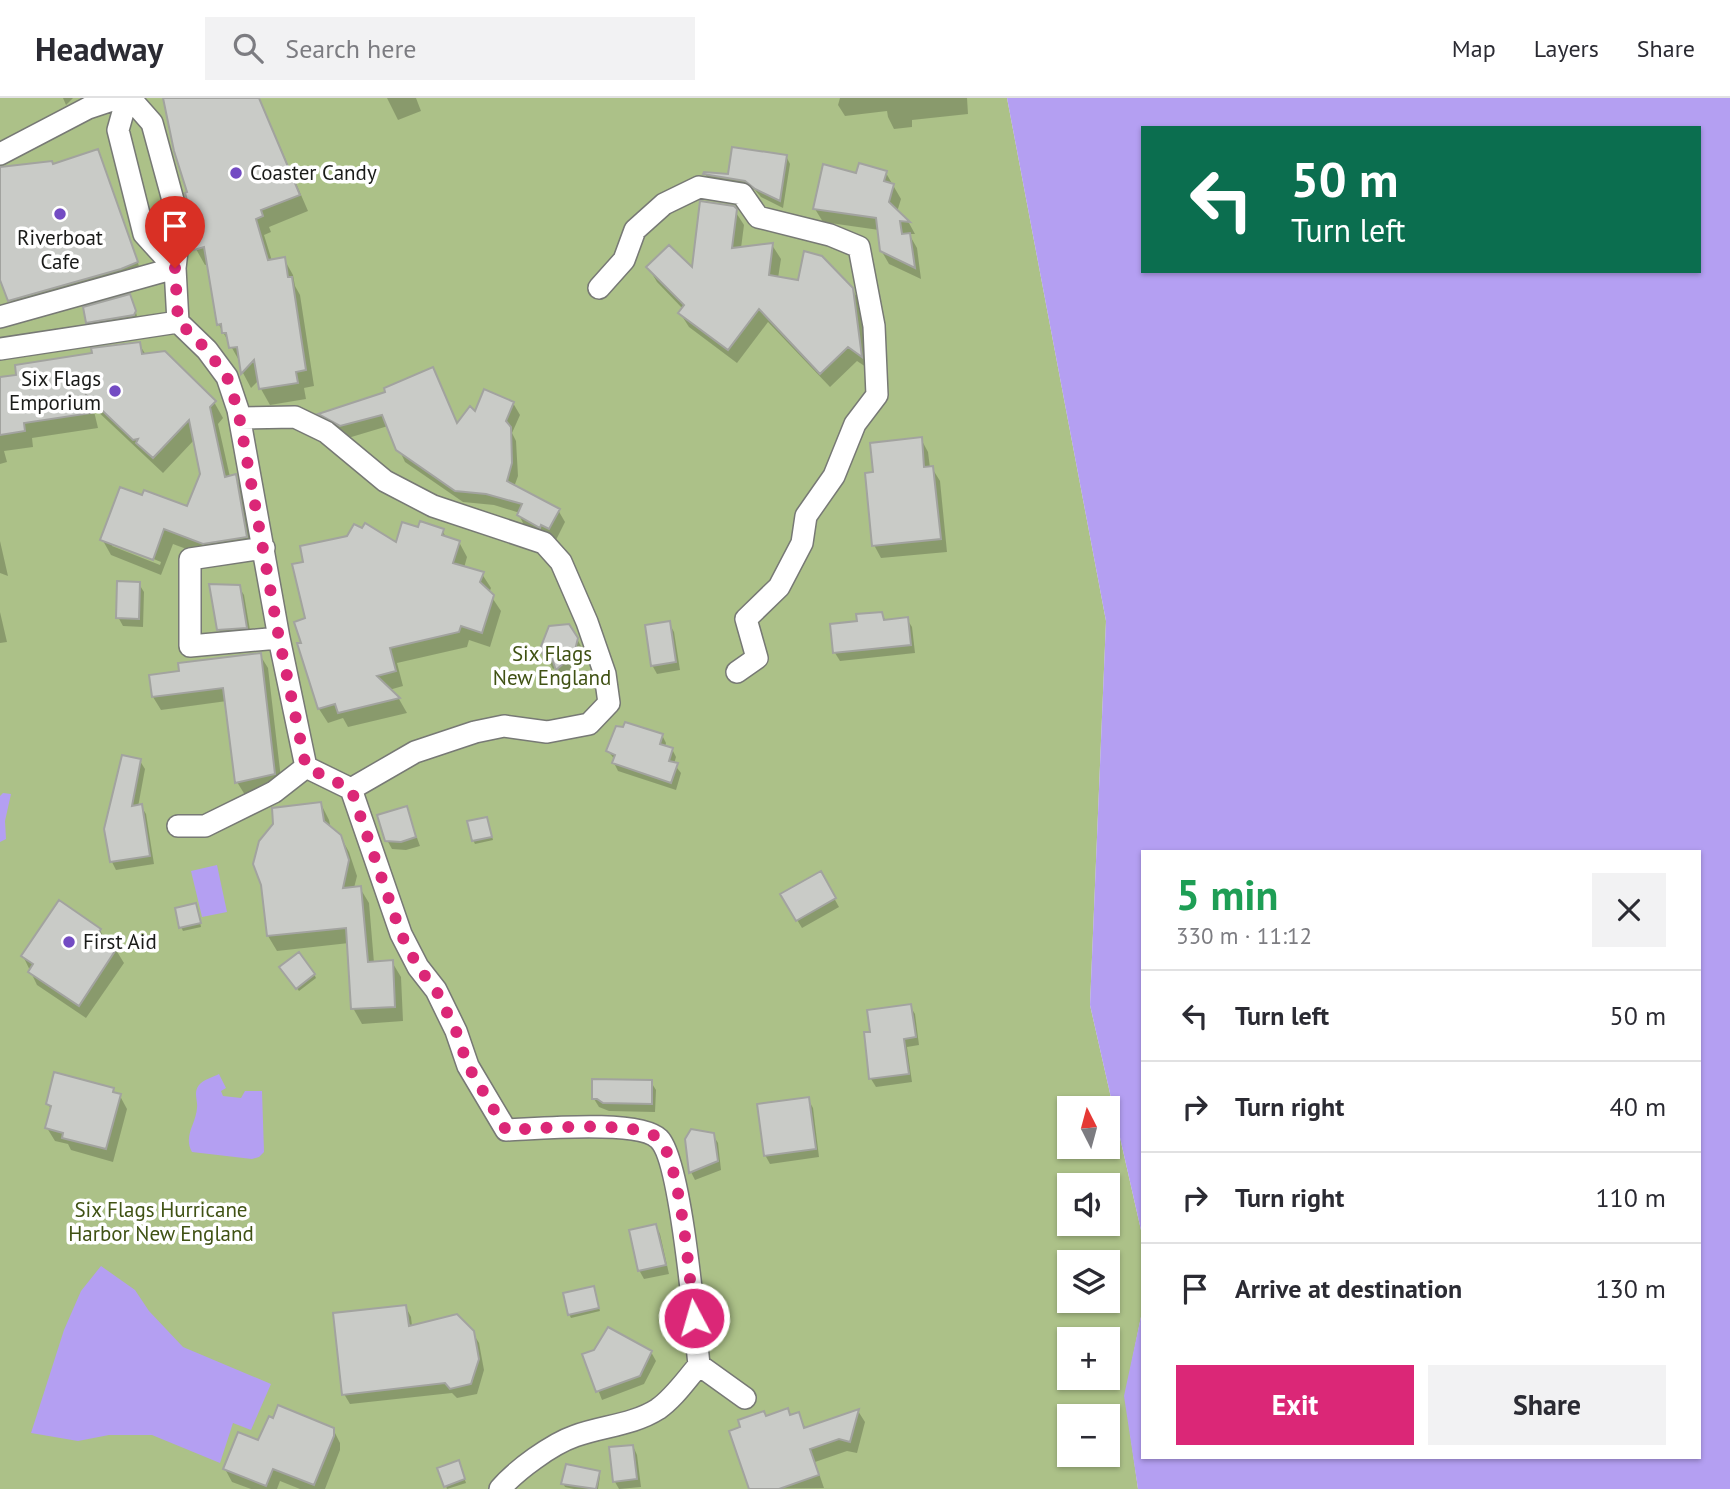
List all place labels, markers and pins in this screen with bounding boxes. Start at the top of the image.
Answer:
place label: Coaster Candy [250,159,377,186]
marker: Coaster Candy [228,165,244,181]
pin [145,196,205,268]
marker: Riverboat Cafe [52,206,68,222]
place label: Riverboat Cafe [17,224,103,275]
place label: Six Flags Emporium [9,365,101,416]
marker: Six Flags Emporium [107,383,123,399]
place label: First Aid [83,928,157,955]
marker: First Aid [61,934,77,950]

